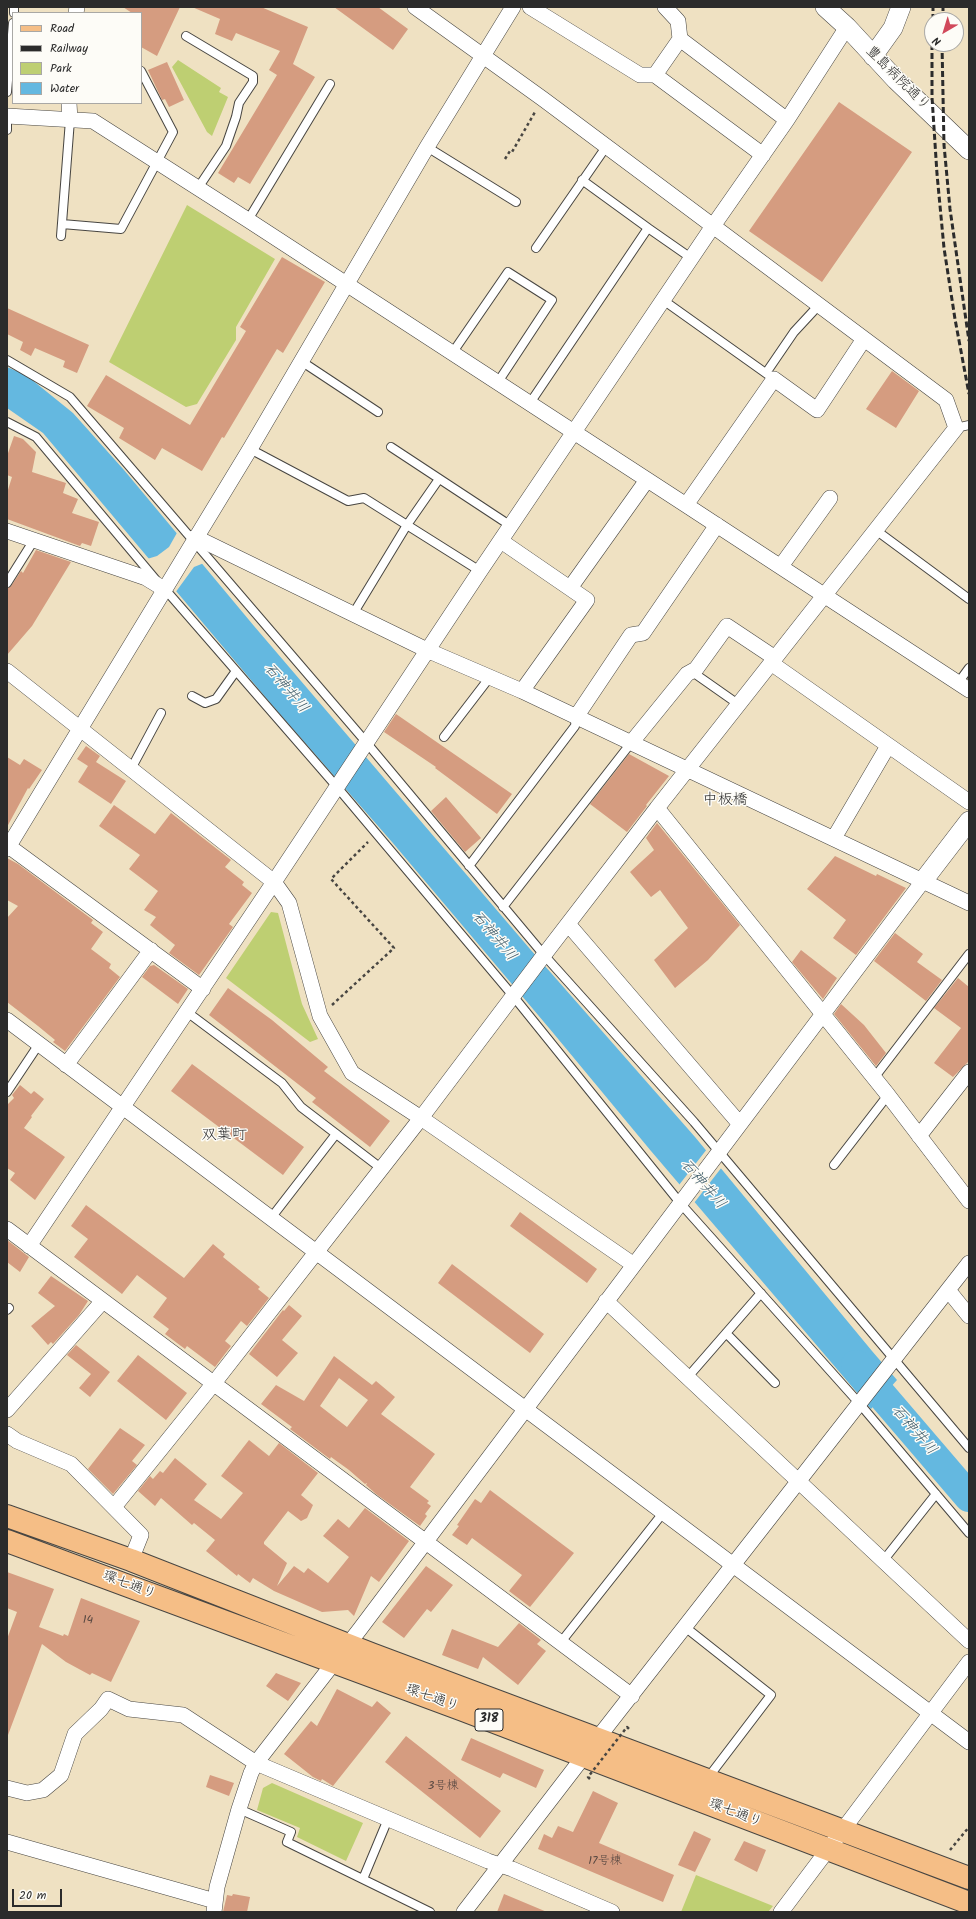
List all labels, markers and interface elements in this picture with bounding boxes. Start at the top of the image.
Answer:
legend [12,12,142,104]
north arrow [924,12,964,52]
text: Road [50,19,74,38]
text: N [929,31,946,50]
text: Railway [50,39,88,58]
street label: 豊島病院通り [861,43,933,115]
text: Park [50,59,72,78]
text: Water [50,79,79,98]
water label: 石神井川 [259,660,311,718]
district label: 中板橋 [703,792,747,810]
water label: 石神井川 [467,908,519,966]
district label: 双葉町 [202,1127,246,1145]
water label: 石神井川 [676,1156,728,1214]
water label: 石神井川 [887,1402,939,1460]
street label: 環七通り [100,1568,158,1604]
house number: 14 [83,1614,93,1628]
street label: 環七通り [403,1682,461,1716]
road number: 318 [475,1709,503,1731]
house number: 3号棟 [428,1780,458,1794]
street label: 環七通り [706,1796,764,1832]
house number: 17号棟 [588,1855,622,1869]
scale bar [14,1881,64,1907]
text: 20 m [19,1886,46,1905]

